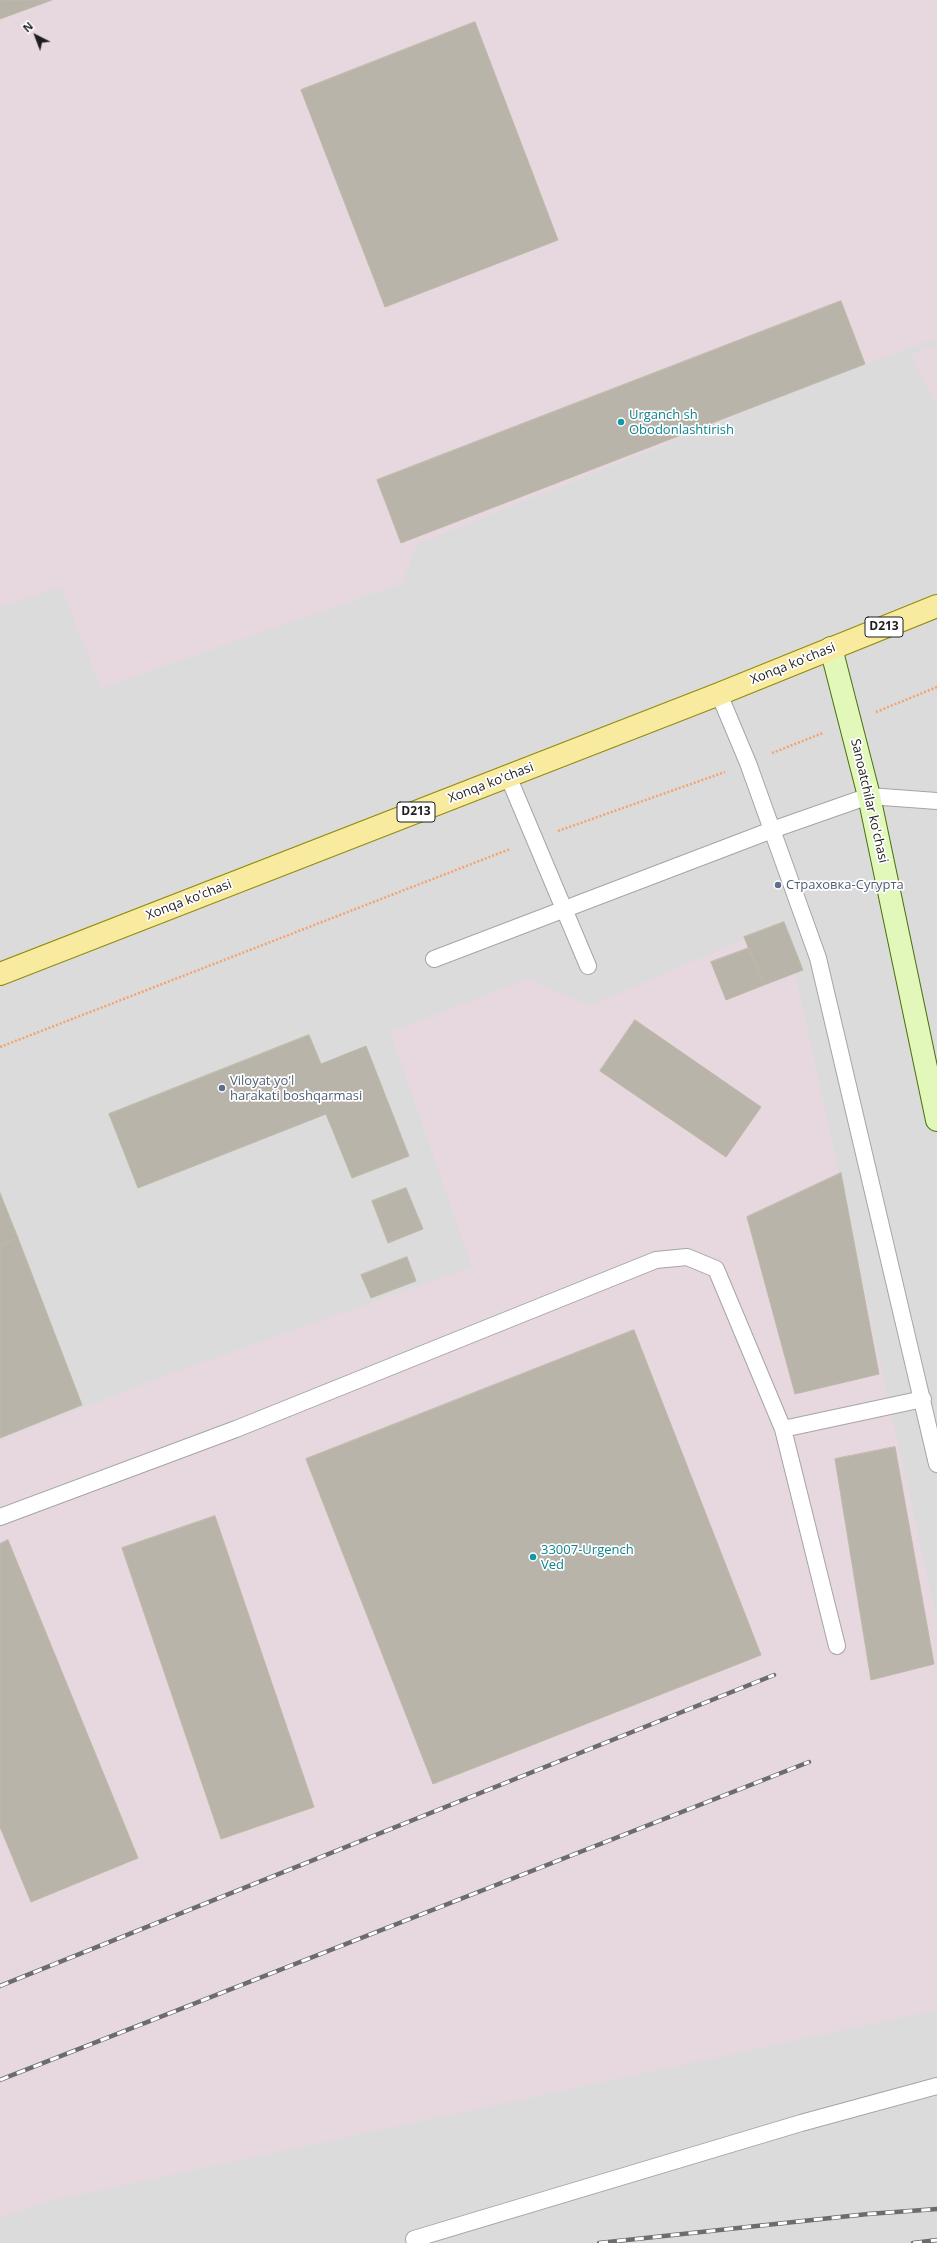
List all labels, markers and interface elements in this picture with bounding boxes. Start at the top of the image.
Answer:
north arrow [16,16,56,56]
text: N [19,18,36,35]
place label: Urganch sh Obodonlashtirish [629,407,734,438]
marker: Urganch sh Obodonlashtirish [616,417,626,427]
road number: D213 [865,617,903,637]
street label: Xonqa ko'chasi [748,640,838,688]
street label: Sanoatchilar ko'chasi [847,737,891,865]
street label: Xonqa ko'chasi [446,760,536,806]
road number: D213 [397,802,435,822]
street label: Xonqa ko'chasi [144,877,234,923]
place label: Страховка-Сугурта [786,877,904,893]
marker: Страховка-Сугурта [773,880,783,890]
place label: Viloyat yo'l harakati boshqarmasi [230,1073,362,1104]
marker: Viloyat yo'l harakati boshqarmasi [217,1083,227,1093]
place label: 33007-Urgench Ved [541,1542,634,1573]
marker: 33007-Urgench Ved [528,1552,538,1562]

